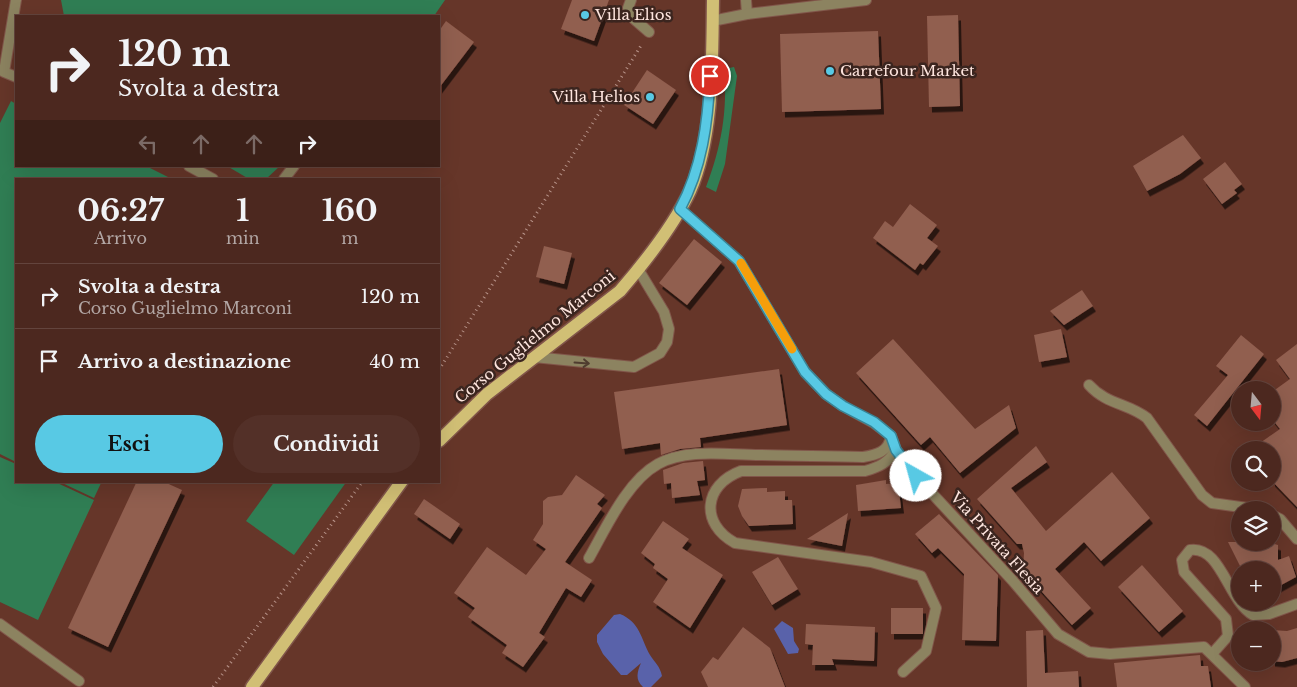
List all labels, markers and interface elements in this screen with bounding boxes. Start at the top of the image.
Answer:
place label: Villa Elios [594,5,672,24]
marker: Villa Elios [579,9,591,21]
text: 120 m [118,32,231,75]
icon: right [35,35,100,100]
pin [689,55,731,97]
place label: Carrefour Market [840,61,975,80]
icon: arrive [696,62,724,90]
marker: Carrefour Market [824,65,836,77]
text: Svolta a destra [118,75,280,102]
place label: Villa Helios [551,87,640,106]
marker: Villa Helios [644,91,656,103]
icon: left [134,130,162,158]
icon: ahead [187,130,215,158]
icon: ahead [240,130,268,158]
icon: right [293,130,321,158]
text: 06:27 [77,192,164,229]
text: 1 [236,192,249,229]
text: 160 [322,192,378,229]
text: Arrivo [94,228,147,248]
text: min [226,228,260,248]
text: m [341,228,358,248]
street label: Corso Guglielmo Marconi [451,266,619,407]
text: Svolta a destra [78,275,221,298]
icon: right [35,282,63,310]
text: 120 m [360,285,420,308]
text: Corso Guglielmo Marconi [78,298,292,318]
icon: arrive [35,347,63,375]
text: Arrivo a destinazione [78,350,291,373]
text: 40 m [369,350,420,373]
one-way arrow [574,358,590,368]
north arrow [1231,381,1281,431]
map controls [1231,381,1281,671]
button: Esci [35,415,223,473]
button: Condividi [233,415,420,473]
button: search [1231,441,1281,491]
position arrow [889,449,941,501]
street label: Via Privata Flesia [946,487,1049,598]
button: layers [1231,501,1281,551]
button: + [1231,561,1281,611]
button: − [1231,621,1281,671]

